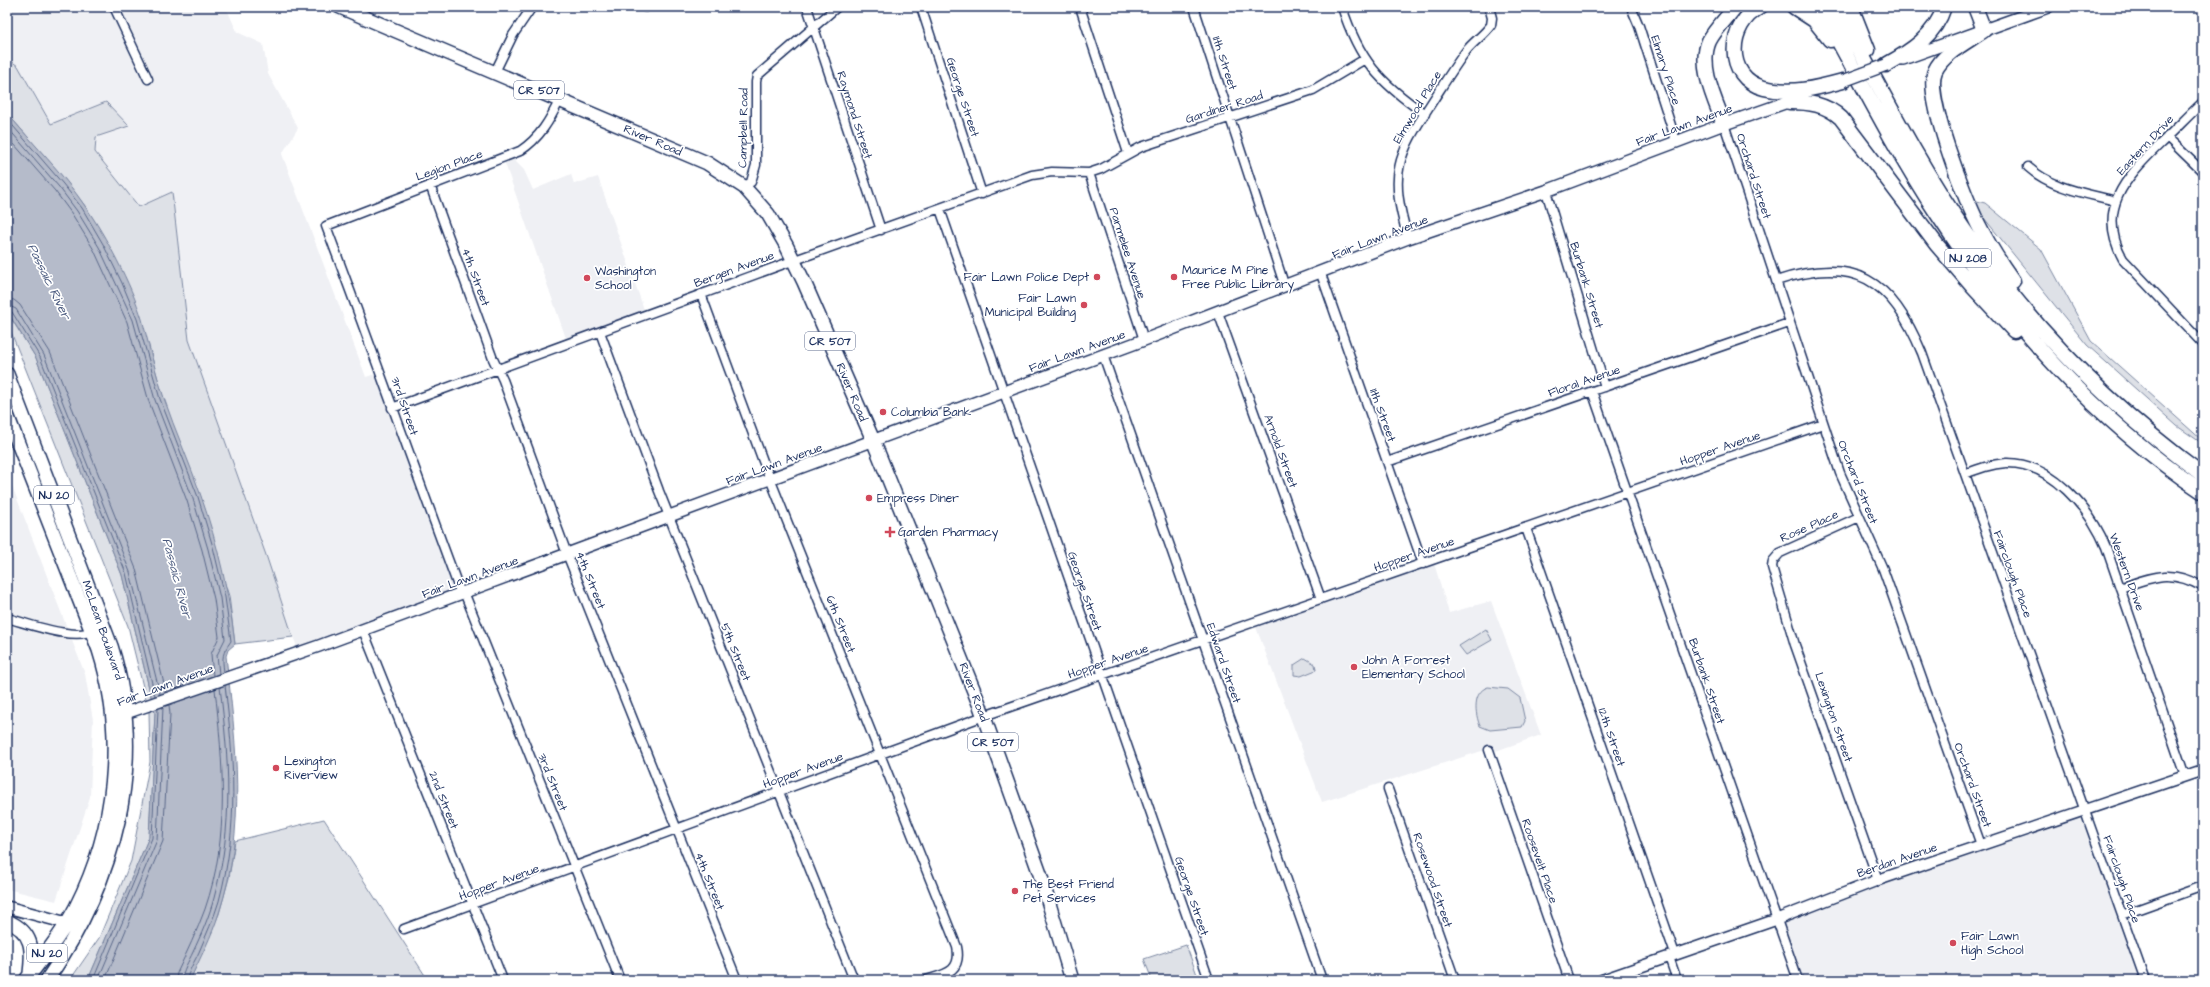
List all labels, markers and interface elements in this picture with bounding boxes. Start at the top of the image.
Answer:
street label: Elmary Place [1645,33,1685,108]
street label: 11th Street [1208,34,1241,92]
street label: George Street [941,55,983,140]
street label: Elmwood Place [1389,67,1446,147]
street label: Raymond Street [831,69,877,162]
road number: CR 507 [514,81,564,99]
street label: Gardiner Road [1183,87,1265,128]
street label: Campbell Road [734,88,753,168]
street label: Fair Lawn Avenue [1634,100,1735,151]
street label: Eastern Drive [2113,111,2178,179]
street label: River Road [621,121,685,160]
street label: Orchard Street [1732,131,1775,221]
street label: Legion Place [413,145,486,186]
street label: Parmelee Avenue [1105,205,1150,301]
street label: Fair Lawn Avenue [1330,211,1431,264]
street label: Burbank Street [1565,240,1608,330]
water label: Passaic River [23,241,76,324]
street label: 4th Street [457,246,494,309]
street label: Bergen Avenue [692,247,777,293]
road number: NJ 208 [1945,249,1991,267]
place label: Maurice M Pine Free Public Library [1182,262,1295,294]
place label: Washington School [595,263,656,294]
place label: Fair Lawn Police Dept [964,269,1089,286]
marker: Fair Lawn Police Dept [1092,272,1102,282]
marker: Maurice M Pine Free Public Library [1169,272,1179,282]
marker: Washington School [582,273,592,283]
place label: Fair Lawn Municipal Building [985,290,1076,322]
marker: Fair Lawn Municipal Building [1079,300,1089,310]
street label: Fair Lawn Avenue [1027,326,1128,377]
road number: CR 507 [805,332,855,350]
street label: River Road [832,360,871,424]
street label: Floral Avenue [1546,361,1623,402]
street label: 3rd Street [387,375,422,438]
street label: 11th Street [1365,386,1400,444]
place label: Columbia Bank [891,404,972,421]
marker: Columbia Bank [878,407,888,417]
street label: Arnold Street [1259,412,1302,490]
street label: Hopper Avenue [1678,427,1763,470]
street label: Orchard Street [1833,438,1882,527]
street label: Fair Lawn Avenue [724,439,825,490]
road number: NJ 20 [34,486,74,504]
place label: Empress Diner [877,490,959,507]
marker: Empress Diner [864,493,874,503]
street label: Rose Place [1777,506,1842,547]
place label: Garden Pharmacy [898,524,999,542]
marker: Garden Pharmacy [885,527,895,537]
street label: Fairclough Place [1988,528,2036,621]
street label: Western Drive [2105,531,2149,614]
street label: Hopper Avenue [1372,533,1457,576]
water label: Passaic River [158,536,197,622]
street label: 4th Street [571,549,610,612]
street label: George Street [1062,549,1106,633]
street label: Fair Lawn Avenue [420,552,521,603]
street label: McLean Boulevard [78,578,128,682]
street label: 6th Street [821,593,860,655]
street label: 5th Street [716,621,755,684]
street label: Edward Street [1202,621,1245,706]
street label: Burbank Street [1684,636,1729,726]
street label: Hopper Avenue [1066,640,1151,683]
place label: John A Forrest Elementary School [1362,652,1465,684]
street label: Fair Lawn Avenue [115,660,216,711]
street label: River Road [954,660,993,724]
marker: John A Forrest Elementary School [1349,662,1359,672]
street label: Lexington Street [1809,670,1857,765]
street label: 12th Street [1594,706,1630,769]
road number: CR 507 [968,733,1018,751]
street label: Orchard Street [1949,740,1996,830]
street label: Hopper Avenue [761,748,846,793]
street label: 3rd Street [533,751,572,814]
place label: Lexington Riverview [284,753,338,784]
marker: Lexington Riverview [271,763,281,773]
street label: 2nd Street [424,769,463,832]
street label: Roosevelt Place [1517,817,1562,906]
street label: Rosewood Street [1408,831,1457,930]
street label: Fairclough Place [2098,833,2145,926]
street label: Berdan Avenue [1855,839,1940,882]
street label: 4th Street [690,850,729,913]
street label: George Street [1169,854,1213,938]
street label: Hopper Avenue [457,860,542,905]
place label: The Best Friend Pet Services [1023,876,1114,907]
marker: The Best Friend Pet Services [1010,886,1020,896]
place label: Fair Lawn High School [1961,928,2024,960]
marker: Fair Lawn High School [1948,938,1958,948]
road number: NJ 20 [27,944,67,962]

